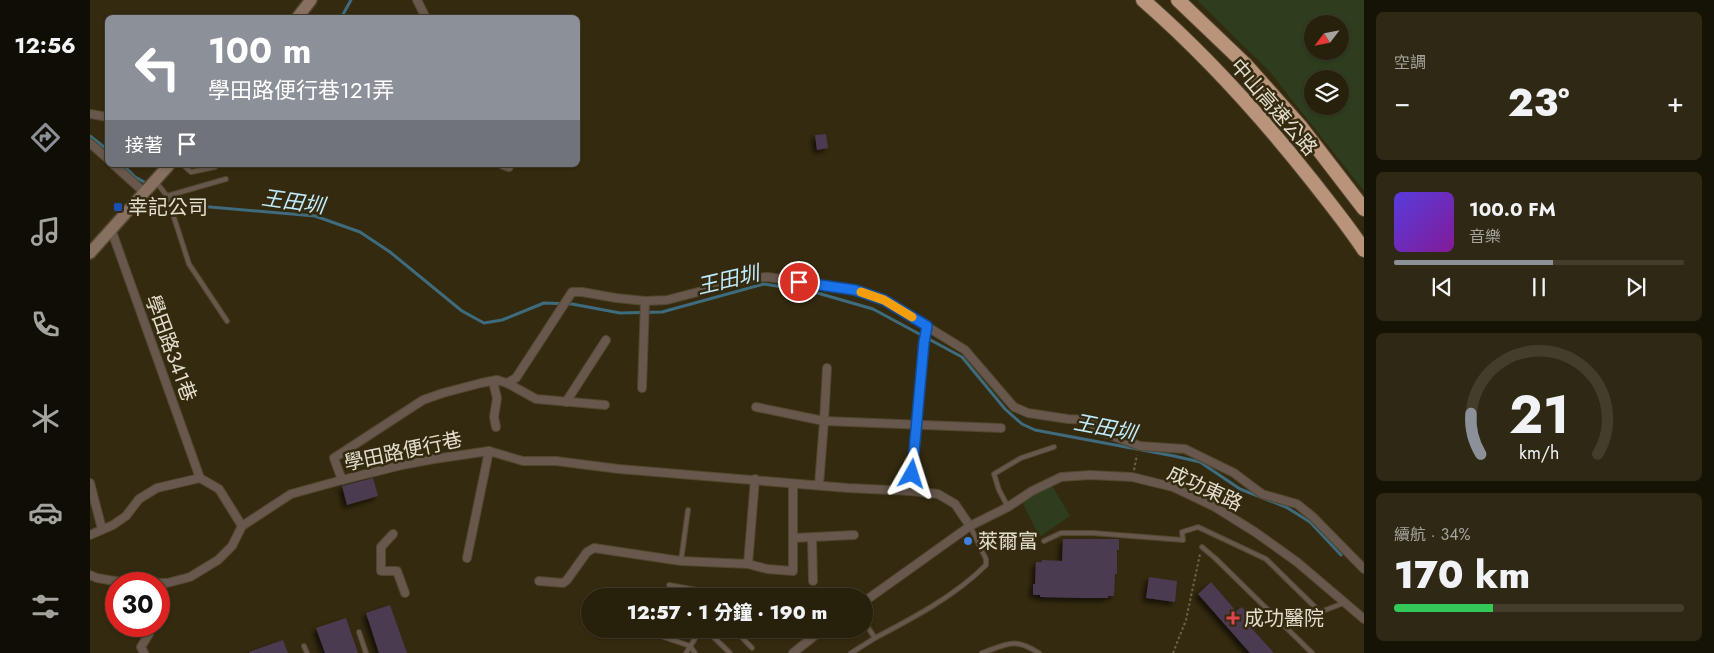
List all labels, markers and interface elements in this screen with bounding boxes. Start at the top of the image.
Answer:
north arrow [1304,15,1349,60]
map controls [1304,15,1349,115]
text: 100 m [208,26,311,76]
text: 12:56 [14,29,76,61]
icon: left [125,35,190,100]
text: 空調 [1394,51,1426,74]
street label: 中山高速公路 [1223,53,1324,162]
button: layers [1304,70,1349,115]
text: 學田路便行巷121弄 [208,74,394,106]
text: 23° [1508,75,1570,130]
text: − [1394,82,1411,123]
text: + [1667,82,1684,123]
icon: directions [28,120,63,155]
icon: arrive [173,130,201,158]
text: 接著 [125,132,163,159]
water label: 王田圳 [260,183,329,222]
place label: 幸記公司 [128,193,208,222]
text: 100.0 FM [1469,196,1556,223]
marker: 幸記公司 [112,201,124,213]
icon: music [28,214,63,249]
text: 音樂 [1469,225,1501,248]
water label: 王田圳 [694,258,765,302]
pin [778,261,820,303]
icon: arrive [785,268,813,296]
icon: previous [1428,273,1456,301]
icon: pause [1525,273,1553,301]
icon: next [1622,273,1650,301]
street label: 學田路341巷 [138,291,203,406]
icon: phone [28,307,63,342]
text: 21 [1509,377,1569,453]
icon: climate [28,401,63,436]
water label: 王田圳 [1071,407,1142,449]
street label: 學田路便行巷 [341,425,465,478]
text: km/h [1519,440,1559,466]
position arrow [885,447,937,499]
street label: 成功東路 [1162,458,1247,518]
icon: car [28,495,63,530]
text: 續航 · 34% [1394,523,1470,546]
place label: 萊爾富 [978,527,1038,556]
marker: 萊爾富 [962,535,974,547]
text: 170 km [1394,547,1530,602]
speed limit sign: 30 [105,572,170,637]
icon: filters [28,589,63,624]
text: 12:57 · 1 分鐘 · 190 m [627,599,827,626]
place label: 成功醫院 [1244,604,1324,633]
marker: 成功醫院 [1226,611,1240,625]

